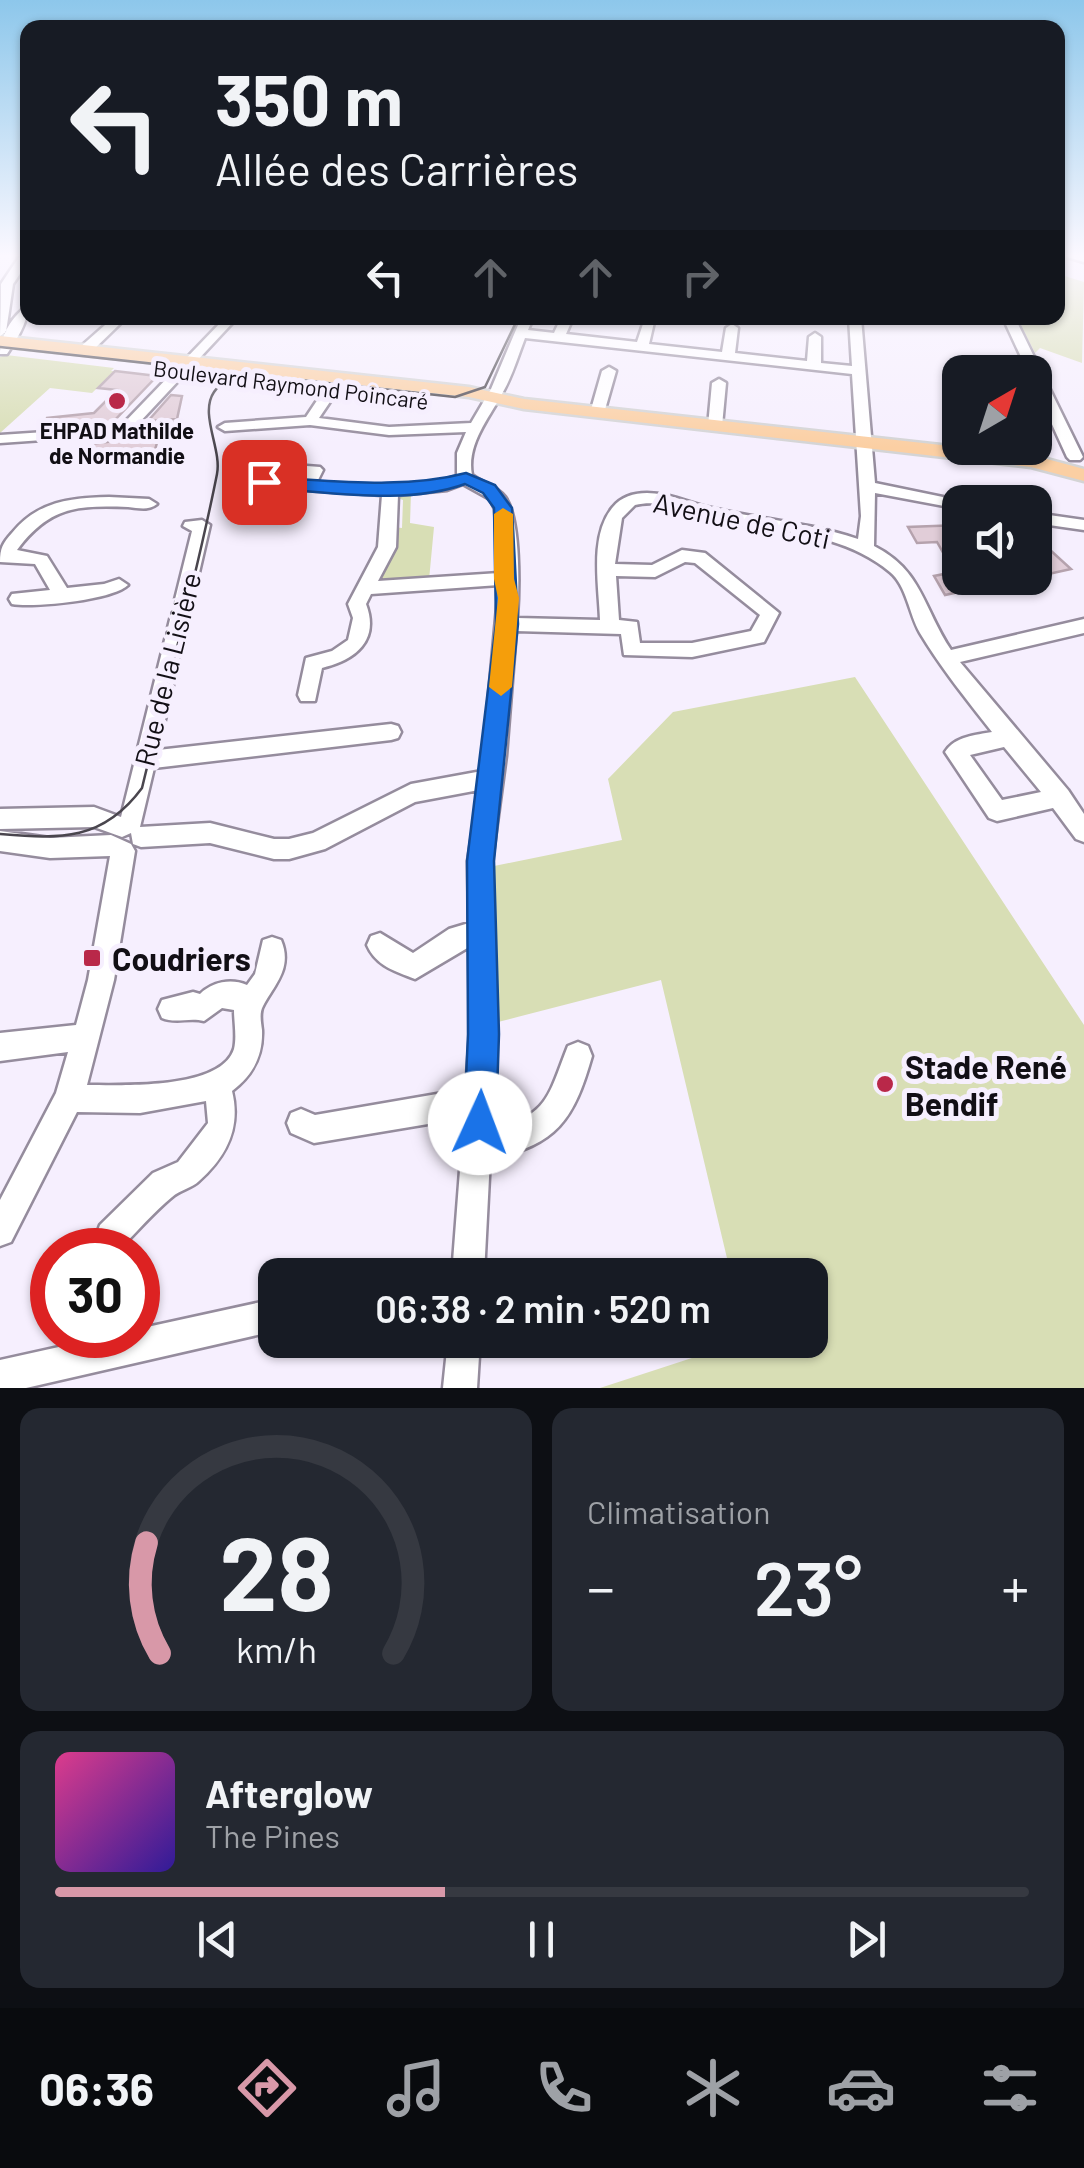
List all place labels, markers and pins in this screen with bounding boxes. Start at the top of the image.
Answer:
marker: EHPAD Mathilde de Normandie [106,390,128,412]
place label: EHPAD Mathilde de Normandie [40,417,194,468]
pin [222,440,307,525]
place label: Coudriers [112,939,251,977]
marker: Coudriers [81,947,103,969]
place label: Stade René Bendif [905,1047,1067,1122]
marker: Stade René Bendif [874,1073,896,1095]

